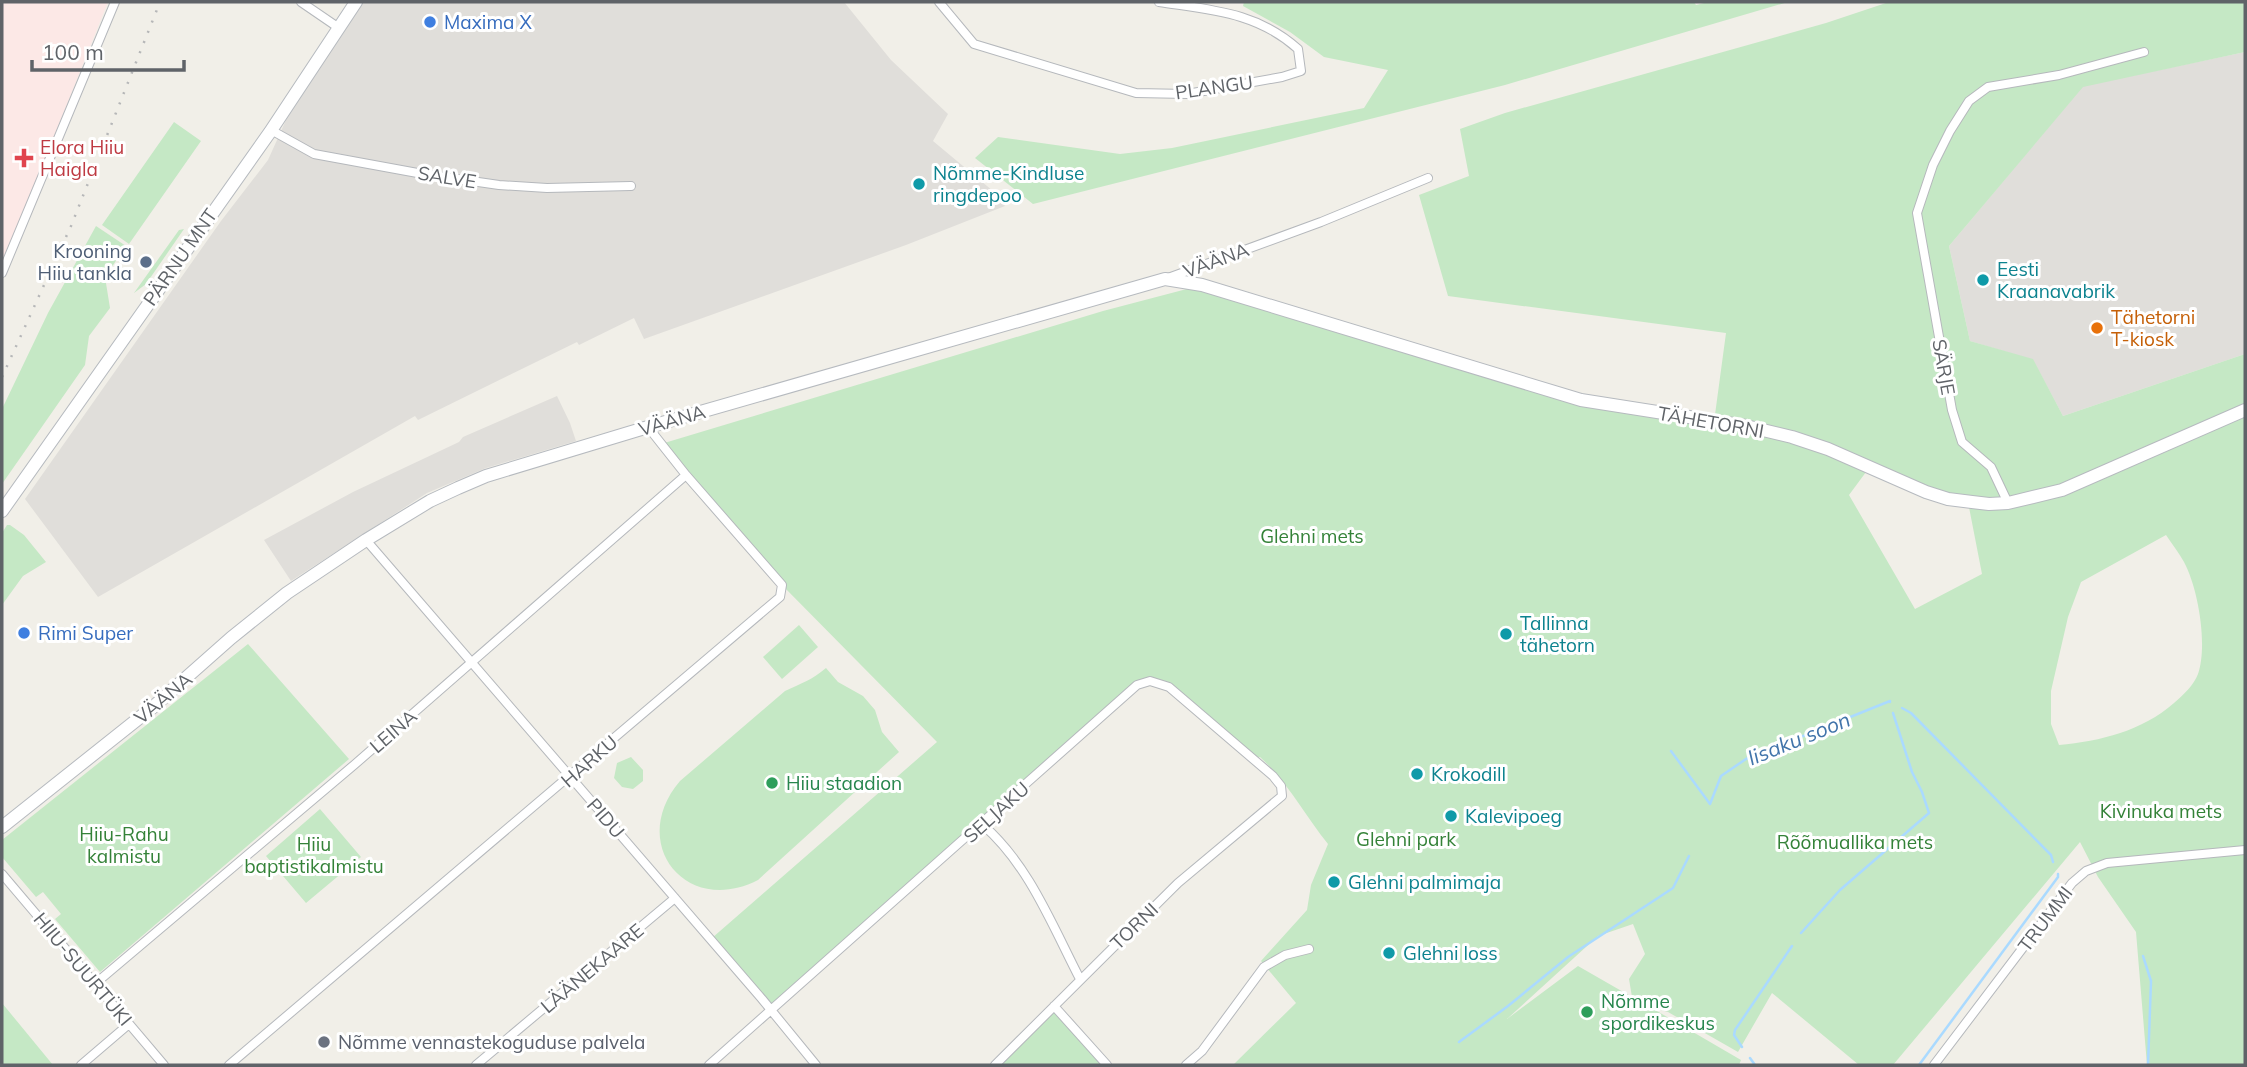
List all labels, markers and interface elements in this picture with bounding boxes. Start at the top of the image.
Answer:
place label: Maxima X [444,10,532,34]
marker: Maxima X [422,14,438,30]
scale bar [32,28,184,72]
text: 100 m [42,39,104,65]
street label: PLANGU [1174,70,1254,104]
place label: Elora Hiiu Haigla [40,135,124,181]
marker: Elora Hiiu Haigla [14,148,34,168]
street label: SALVE [416,161,478,193]
place label: Nõmme-Kindluse ringdepoo [933,161,1084,207]
marker: Nõmme-Kindluse ringdepoo [911,176,927,192]
street label: PÄRNU MNT [138,203,223,310]
street label: VÄÄNA [1180,237,1252,283]
place label: Krooning Hiiu tankla [38,239,132,285]
marker: Krooning Hiiu tankla [138,254,154,270]
place label: Eesti Kraanavabrik [1997,257,2115,303]
marker: Eesti Kraanavabrik [1975,272,1991,288]
place label: Tähetorni T-kiosk [2111,305,2195,351]
marker: Tähetorni T-kiosk [2089,320,2105,336]
street label: SÄRJE [1927,337,1961,397]
street label: VÄÄNA [636,399,708,441]
street label: TÄHETORNI [1656,401,1766,443]
park label: Glehni mets [1260,524,1364,548]
place label: Tallinna tähetorn [1520,611,1595,657]
place label: Rimi Super [38,621,133,645]
marker: Rimi Super [16,625,32,641]
marker: Tallinna tähetorn [1498,626,1514,642]
street label: VÄÄNA [129,667,197,729]
street label: LEINA [365,704,422,758]
water label: Iisaku soon [1743,706,1854,770]
street label: HARKU [556,730,622,792]
place label: Krokodill [1431,762,1506,786]
marker: Krokodill [1409,766,1425,782]
place label: Hiiu staadion [786,771,902,795]
marker: Hiiu staadion [764,775,780,791]
street label: SELJAKU [958,776,1034,848]
street label: PIDU [582,793,630,843]
park label: Kivinuka mets [2100,799,2222,823]
place label: Kalevipoeg [1465,804,1562,828]
marker: Kalevipoeg [1443,808,1459,824]
park label: Hiiu-Rahu kalmistu [79,822,169,868]
park label: Glehni park [1356,827,1456,851]
park label: Rõõmuallika mets [1777,830,1933,854]
park label: Hiiu baptistikalmistu [244,832,384,878]
place label: Glehni palmimaja [1348,870,1501,894]
marker: Glehni palmimaja [1326,874,1342,890]
street label: TRUMMI [2013,881,2077,957]
street label: TORNI [1105,897,1163,955]
street label: HIIU-SUURTÜKI [29,907,137,1031]
street label: LÄÄNEKAARE [536,918,648,1018]
place label: Glehni loss [1403,941,1498,965]
marker: Glehni loss [1381,945,1397,961]
place label: Nõmme spordikeskus [1601,989,1715,1035]
marker: Nõmme spordikeskus [1579,1004,1595,1020]
place label: Nõmme vennastekoguduse palvela [338,1030,645,1054]
marker: Nõmme vennastekoguduse palvela [316,1034,332,1050]

